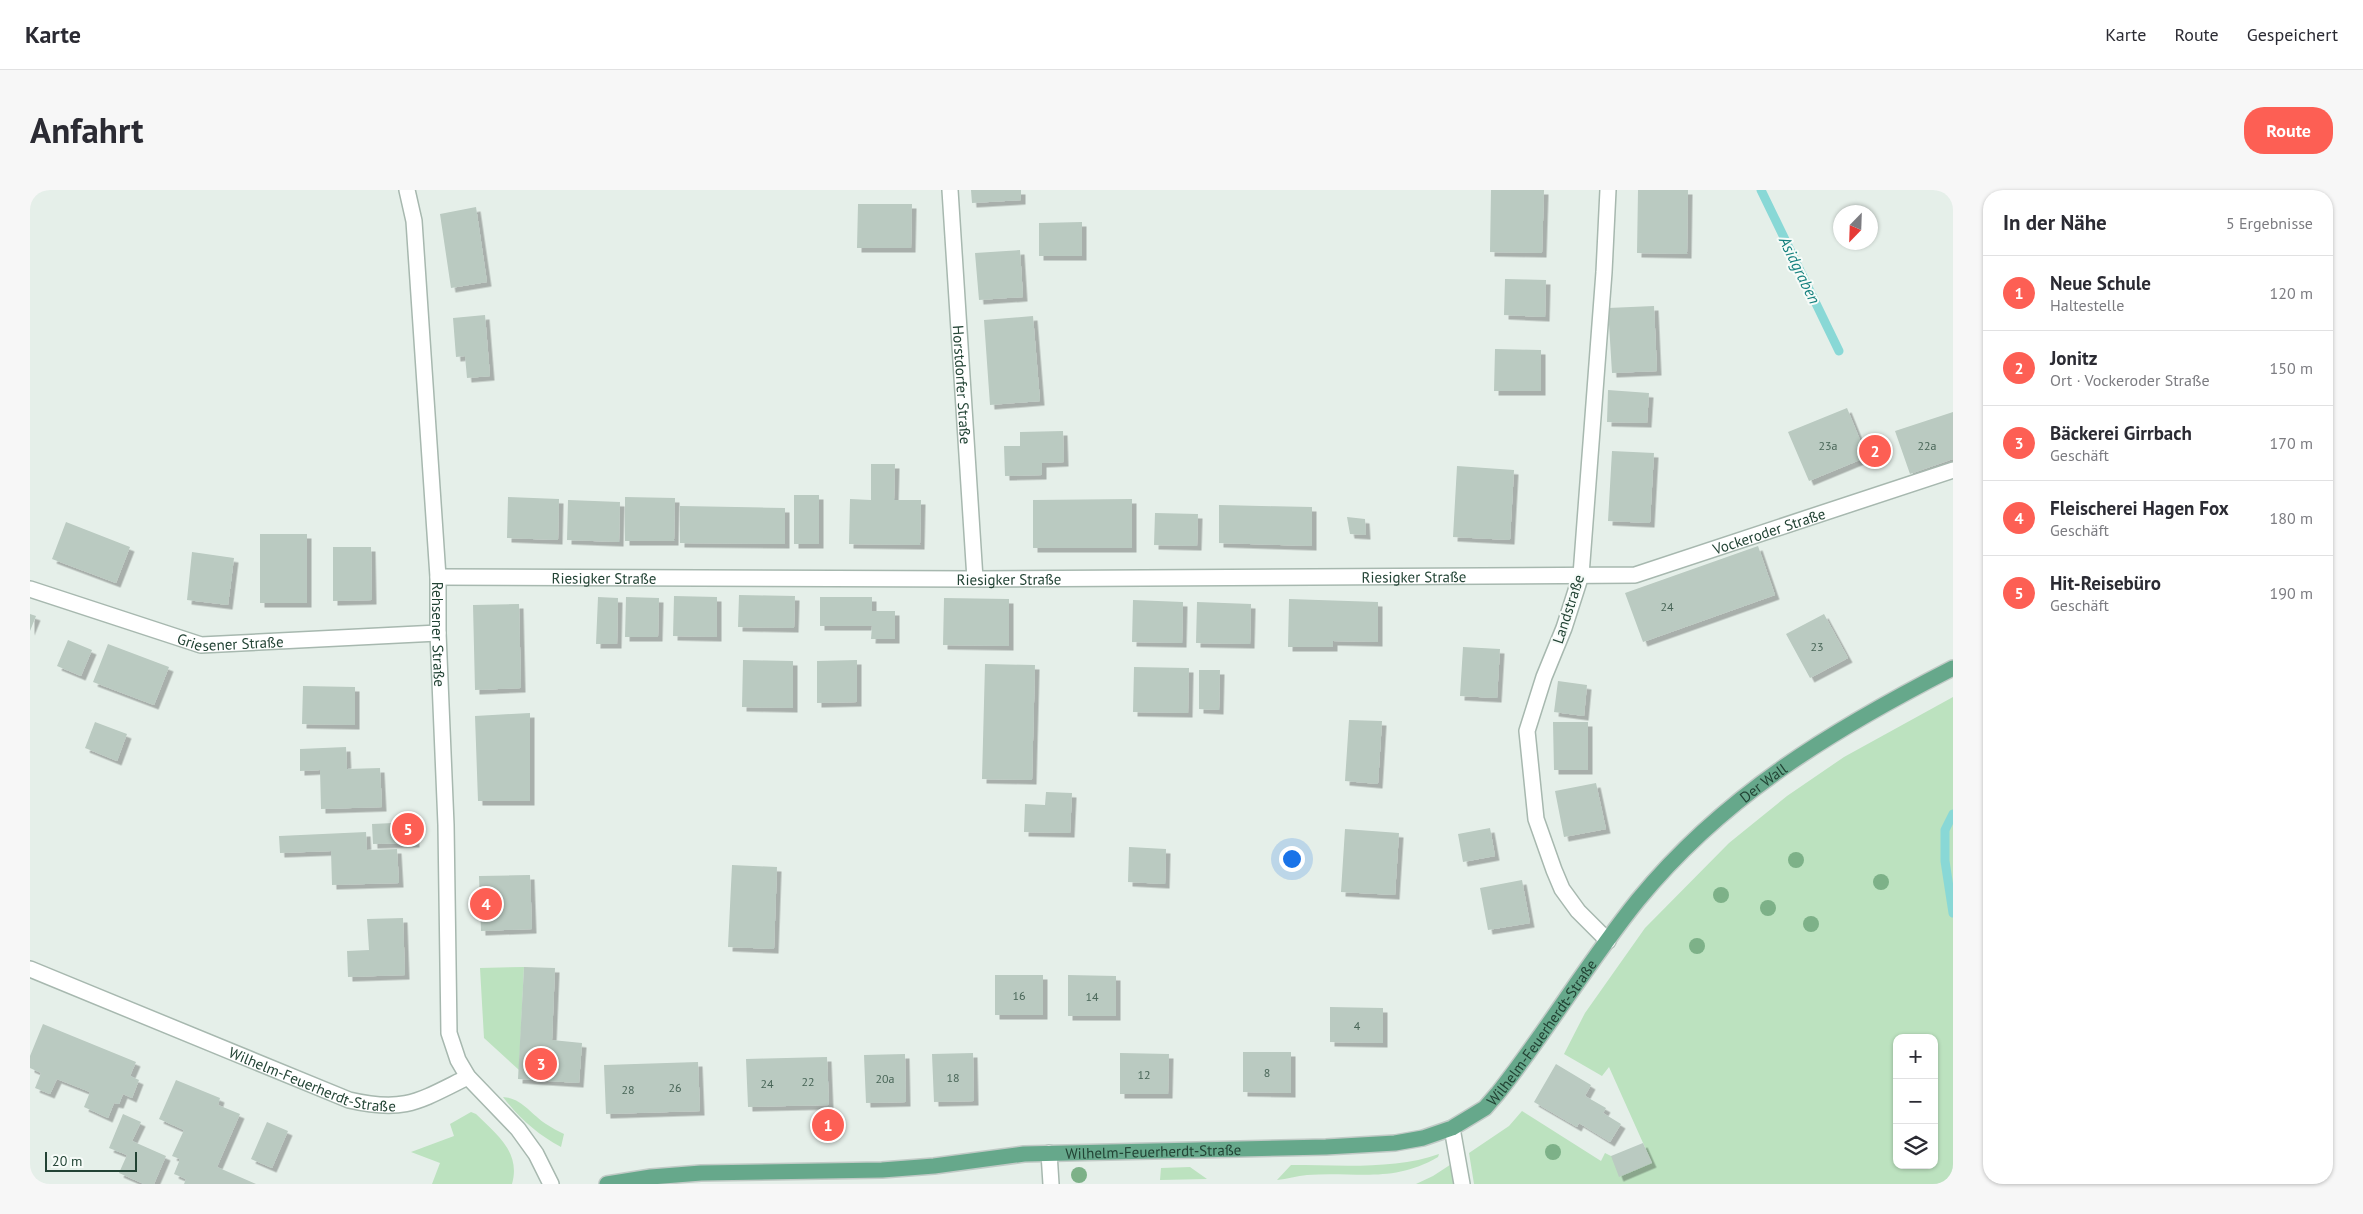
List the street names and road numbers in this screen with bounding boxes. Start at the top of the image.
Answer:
street label: Horstdorfer Straße [949,324,976,445]
street label: Vockeroder Straße [1709,503,1828,559]
street label: Riesigker Straße [1361,567,1467,586]
street label: Riesigker Straße [552,568,656,587]
street label: Riesigker Straße [957,569,1062,589]
street label: Landstraße [1548,572,1588,646]
street label: Rehsener Straße [429,582,450,687]
street label: Griesener Straße [175,628,284,654]
street label: Der Wall [1735,758,1791,806]
street label: Wilhelm-Feuerherdt-Straße [1482,955,1600,1109]
street label: Wilhelm-Feuerherdt-Straße [226,1042,396,1115]
street label: Wilhelm-Feuerherdt-Straße [1065,1139,1242,1163]

